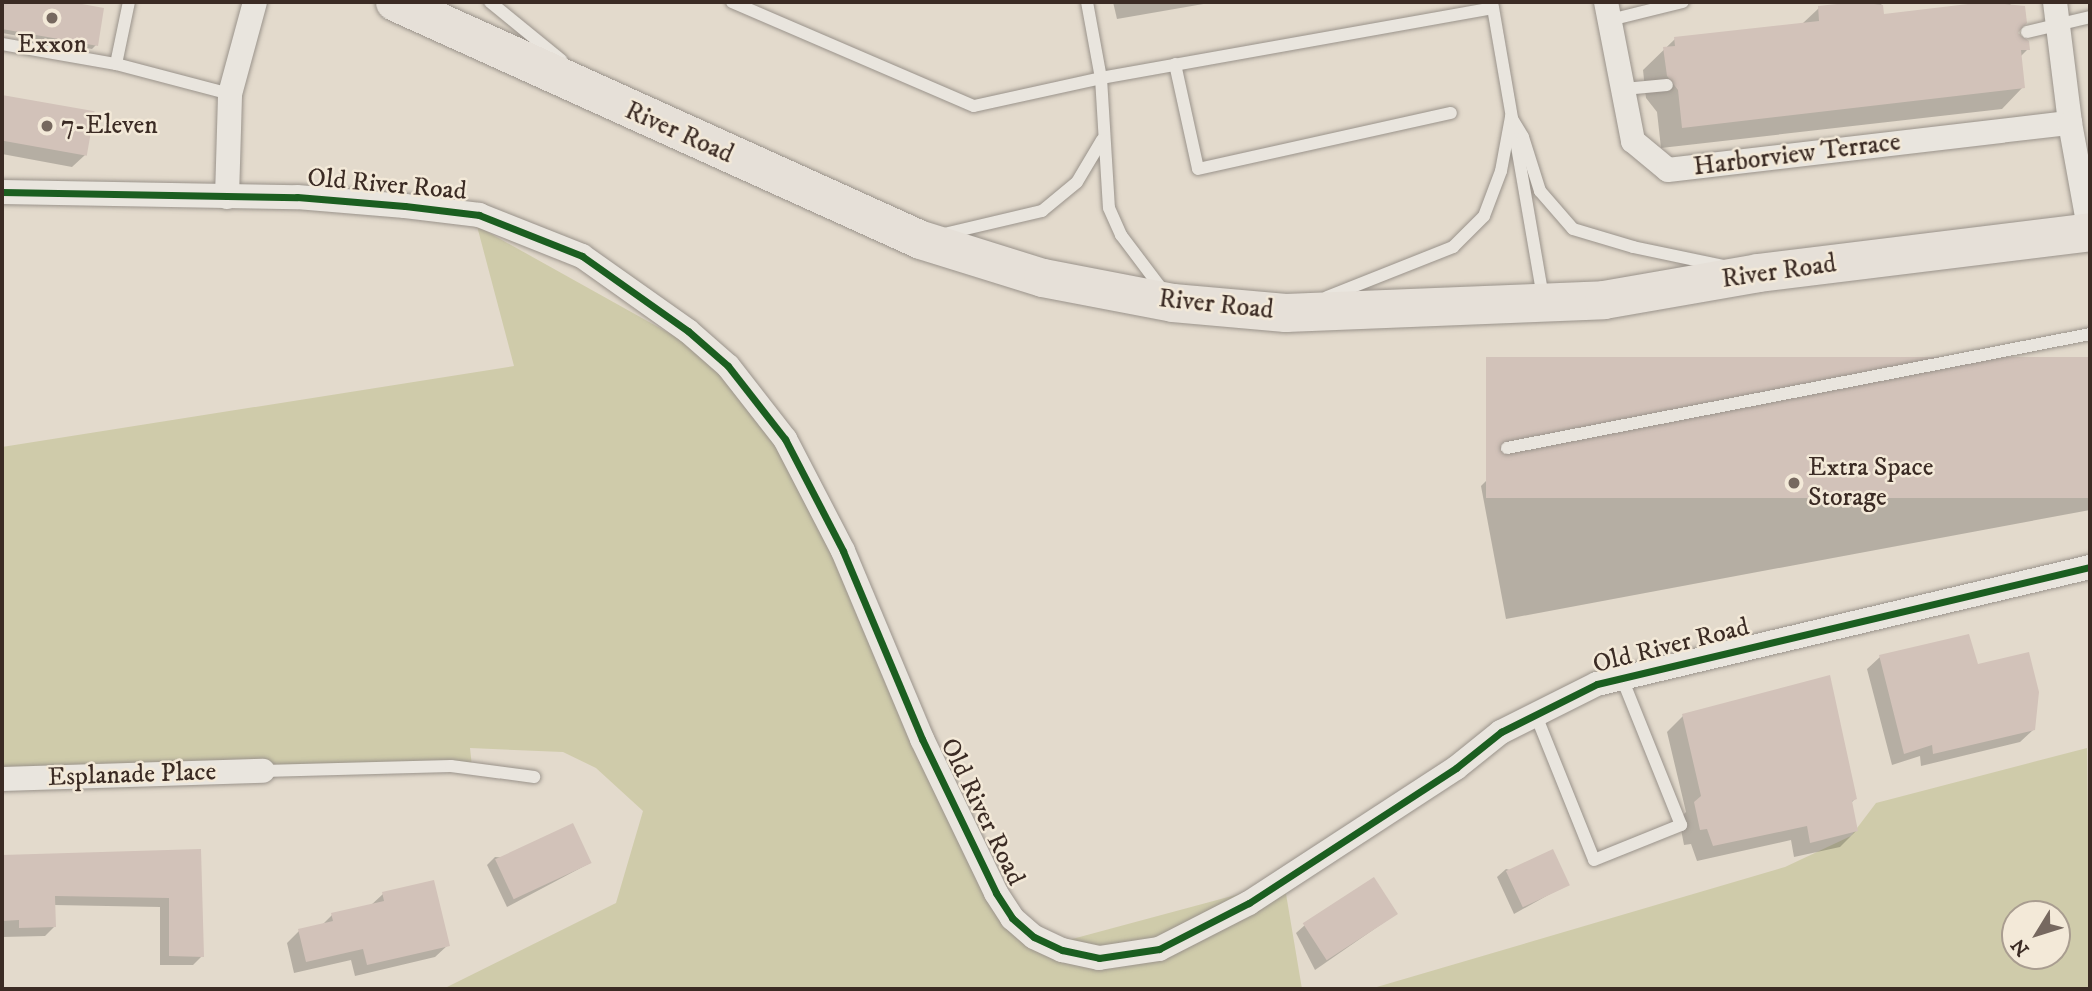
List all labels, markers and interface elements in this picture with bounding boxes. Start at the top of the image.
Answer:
marker: Exxon [44,10,60,26]
place label: Exxon [17,29,87,61]
street label: River Road [620,95,738,171]
place label: 7-Eleven [61,110,158,142]
marker: 7-Eleven [39,118,55,134]
street label: Harborview Terrace [1692,127,1902,183]
street label: Old River Road [306,162,468,208]
street label: River Road [1720,249,1838,295]
street label: River Road [1157,283,1275,327]
place label: Extra Space Storage [1808,452,1933,514]
marker: Extra Space Storage [1786,475,1802,491]
street label: Old River Road [1590,612,1752,680]
street label: Old River Road [933,733,1031,891]
street label: Esplanade Place [47,756,217,794]
north arrow [2001,900,2071,970]
text: N [2007,934,2035,960]

